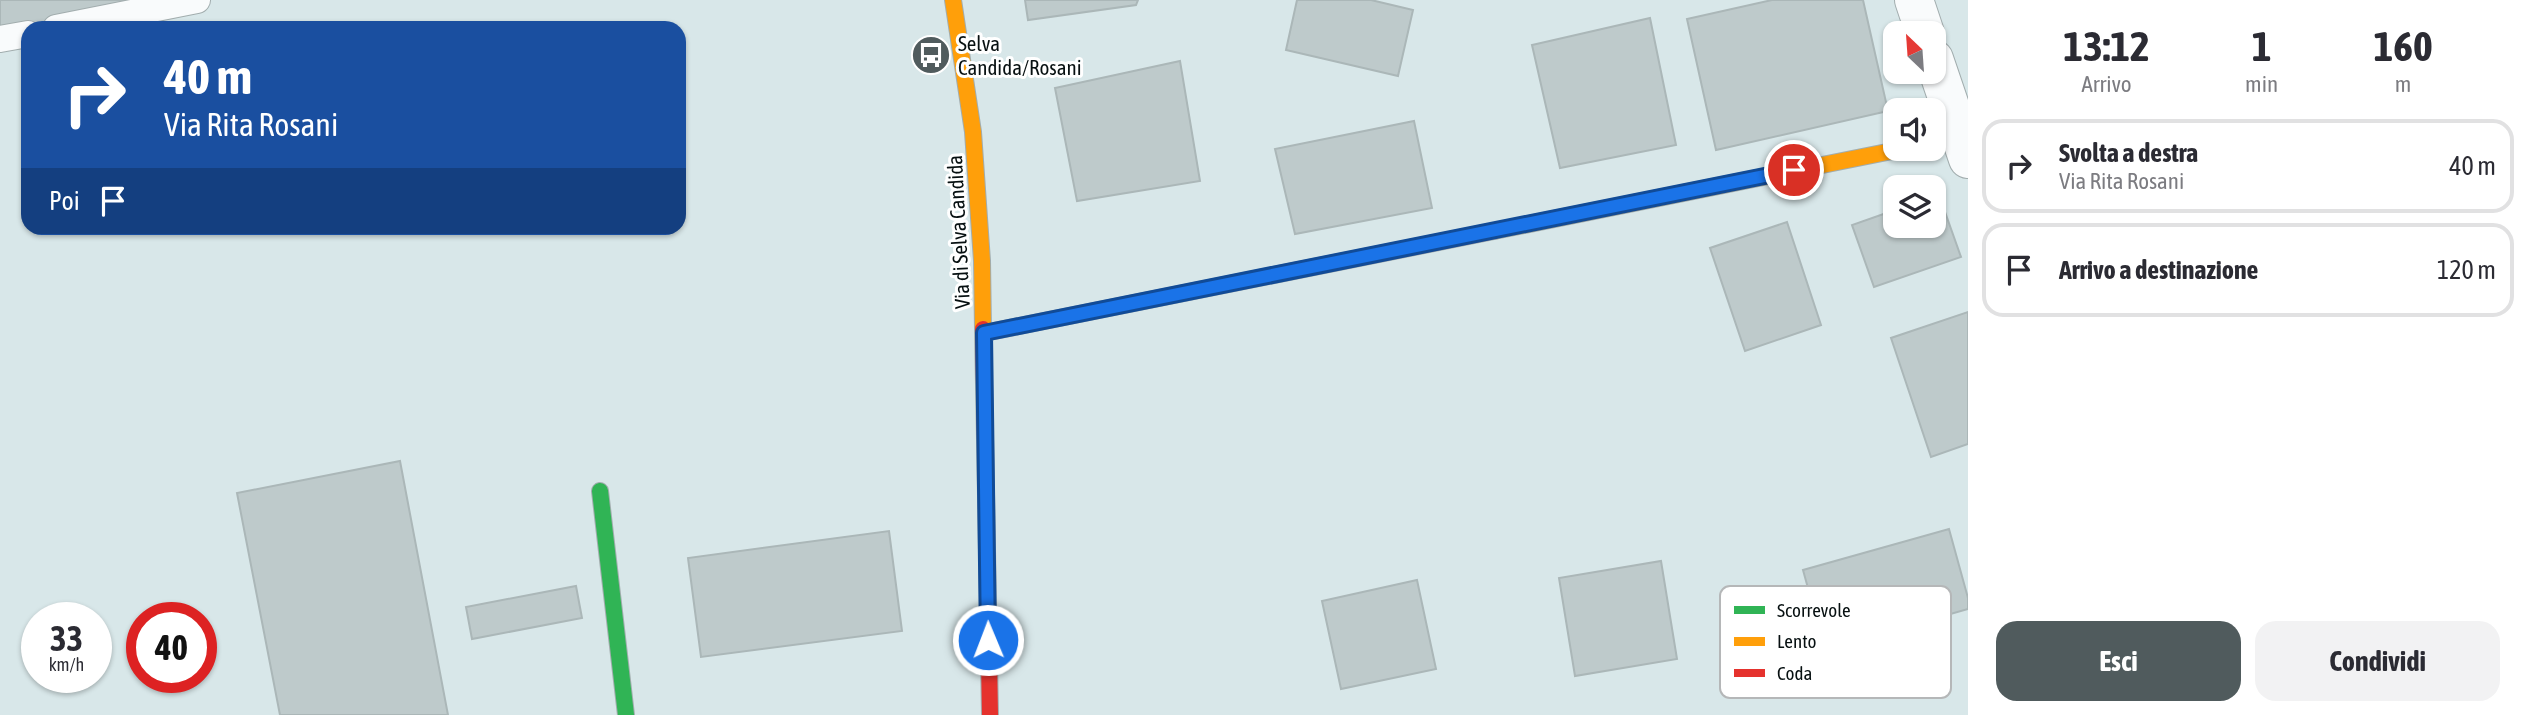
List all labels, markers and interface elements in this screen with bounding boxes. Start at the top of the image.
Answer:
north arrow [1883,21,1946,84]
map controls [1883,21,1946,238]
text: 13:12 [2063,22,2150,70]
text: 1 [2252,22,2271,70]
text: 160 [2373,22,2433,70]
place label: Selva Candida/Rosani [958,31,1082,79]
bus stop icon: Selva Candida/Rosani [910,34,952,76]
text: 40 m [164,48,252,104]
icon: right [49,49,140,140]
text: Arrivo [2081,71,2132,97]
text: min [2245,71,2278,97]
text: m [2395,71,2411,97]
button: sound [1883,98,1946,161]
text: Via Rita Rosani [164,106,338,143]
text: Svolta a destra [2059,138,2198,168]
pin [1764,140,1824,200]
icon: right [2000,147,2038,185]
icon: arrive [1775,151,1813,189]
text: 40 m [2449,151,2496,181]
street label: Via di Selva Candida [942,154,974,310]
text: Via Rita Rosani [2059,168,2184,194]
button: layers [1883,175,1946,238]
icon: arrive [94,182,132,220]
text: Poi [49,186,80,216]
icon: arrive [2000,251,2038,289]
text: Arrivo a destinazione [2059,255,2258,285]
text: 120 m [2437,255,2496,285]
legend [1720,586,1951,698]
text: Scorrevole [1777,599,1851,621]
speed limit sign: 40 [126,602,217,693]
position arrow [951,603,1025,677]
text: 33 [50,618,83,658]
button: Esci [1996,621,2241,701]
button: Condividi [2255,621,2500,701]
text: Lento [1777,630,1816,652]
text: km/h [49,654,84,675]
text: Coda [1777,662,1812,684]

